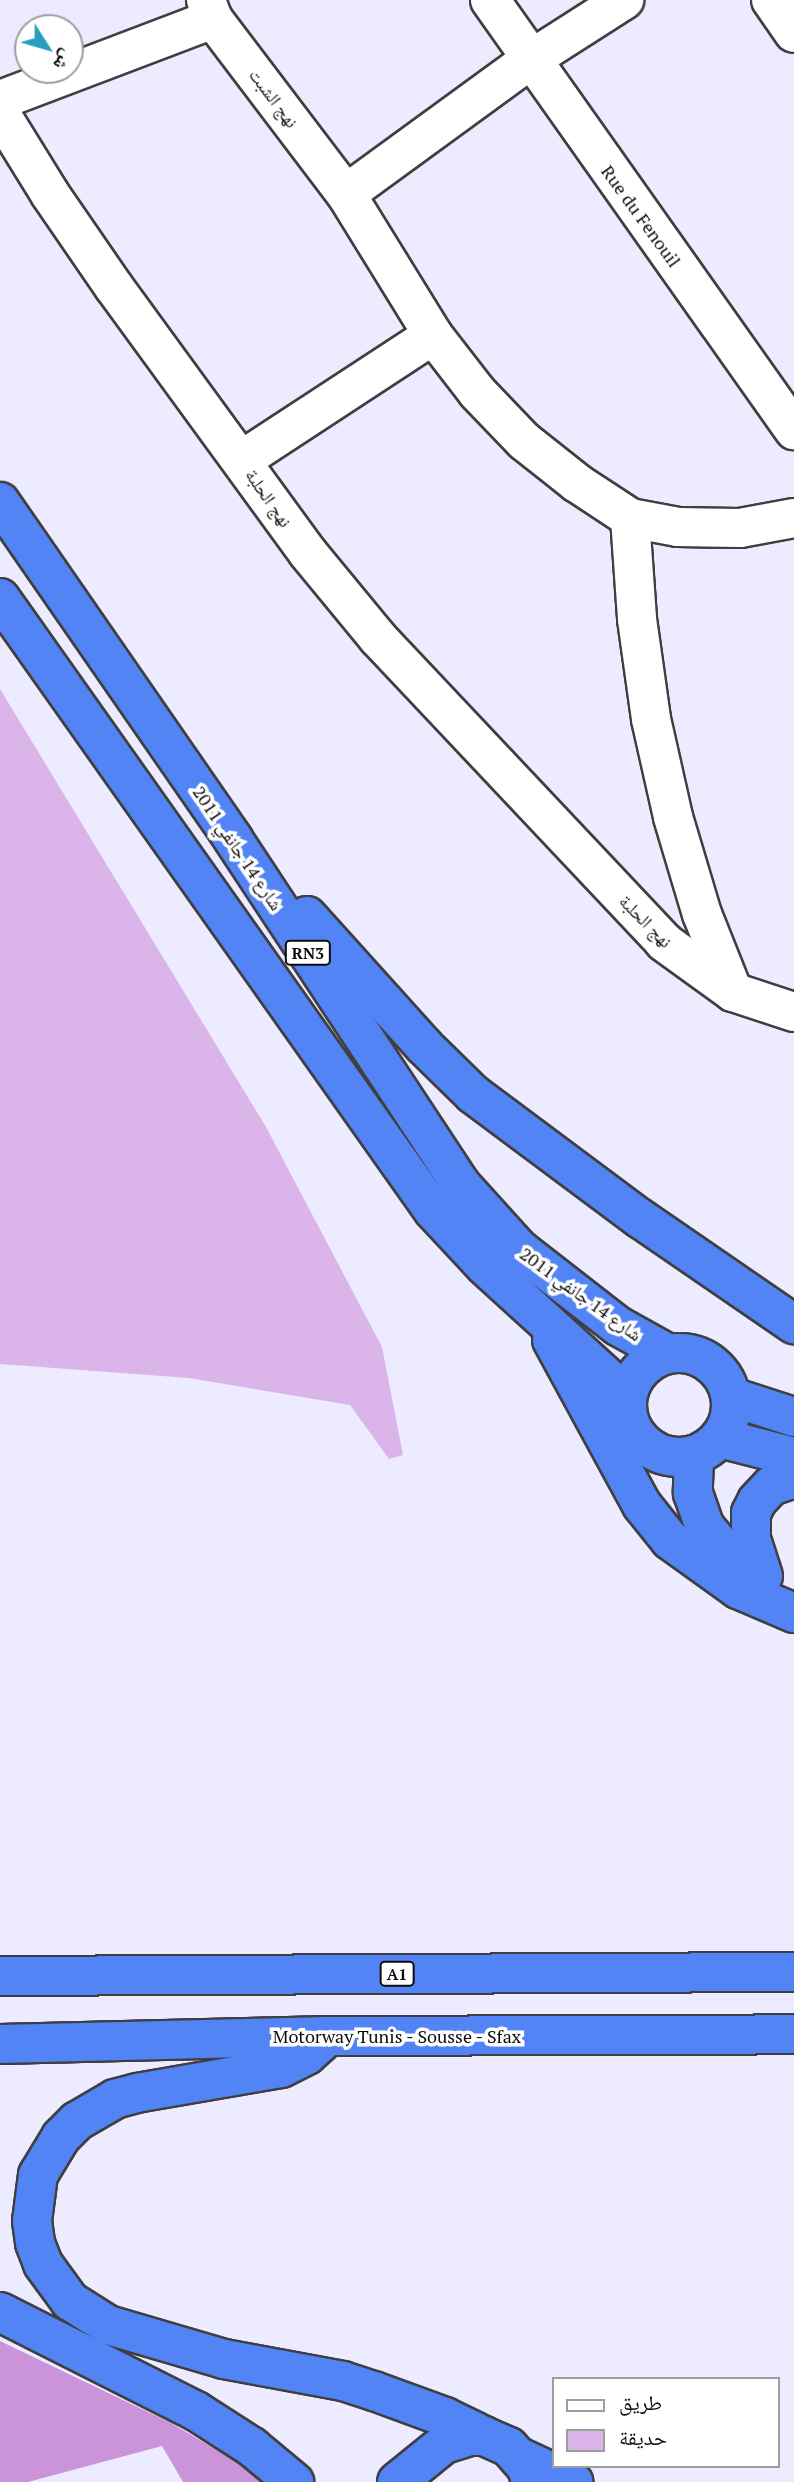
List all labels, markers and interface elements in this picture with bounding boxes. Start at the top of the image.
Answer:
north arrow [14,14,84,84]
text: ش [49,45,81,76]
street label: نهج الشبت [245,64,303,132]
street label: Rue du Fenouil [597,161,685,271]
street label: نهج الحلبة [241,465,297,531]
street label: شارع 14 جانفي 2011 [188,782,288,914]
street label: نهج الحلبة [615,890,677,952]
road number: RN3 [284,940,332,965]
street label: شارع 14 جانفي 2011 [516,1243,646,1345]
road number: A1 [380,1962,414,1986]
street label: Motorway Tunis - Sousse - Sfax [271,2025,523,2047]
legend [552,2377,780,2468]
text: طريق [619,2388,662,2416]
text: حديقة [619,2423,667,2451]

